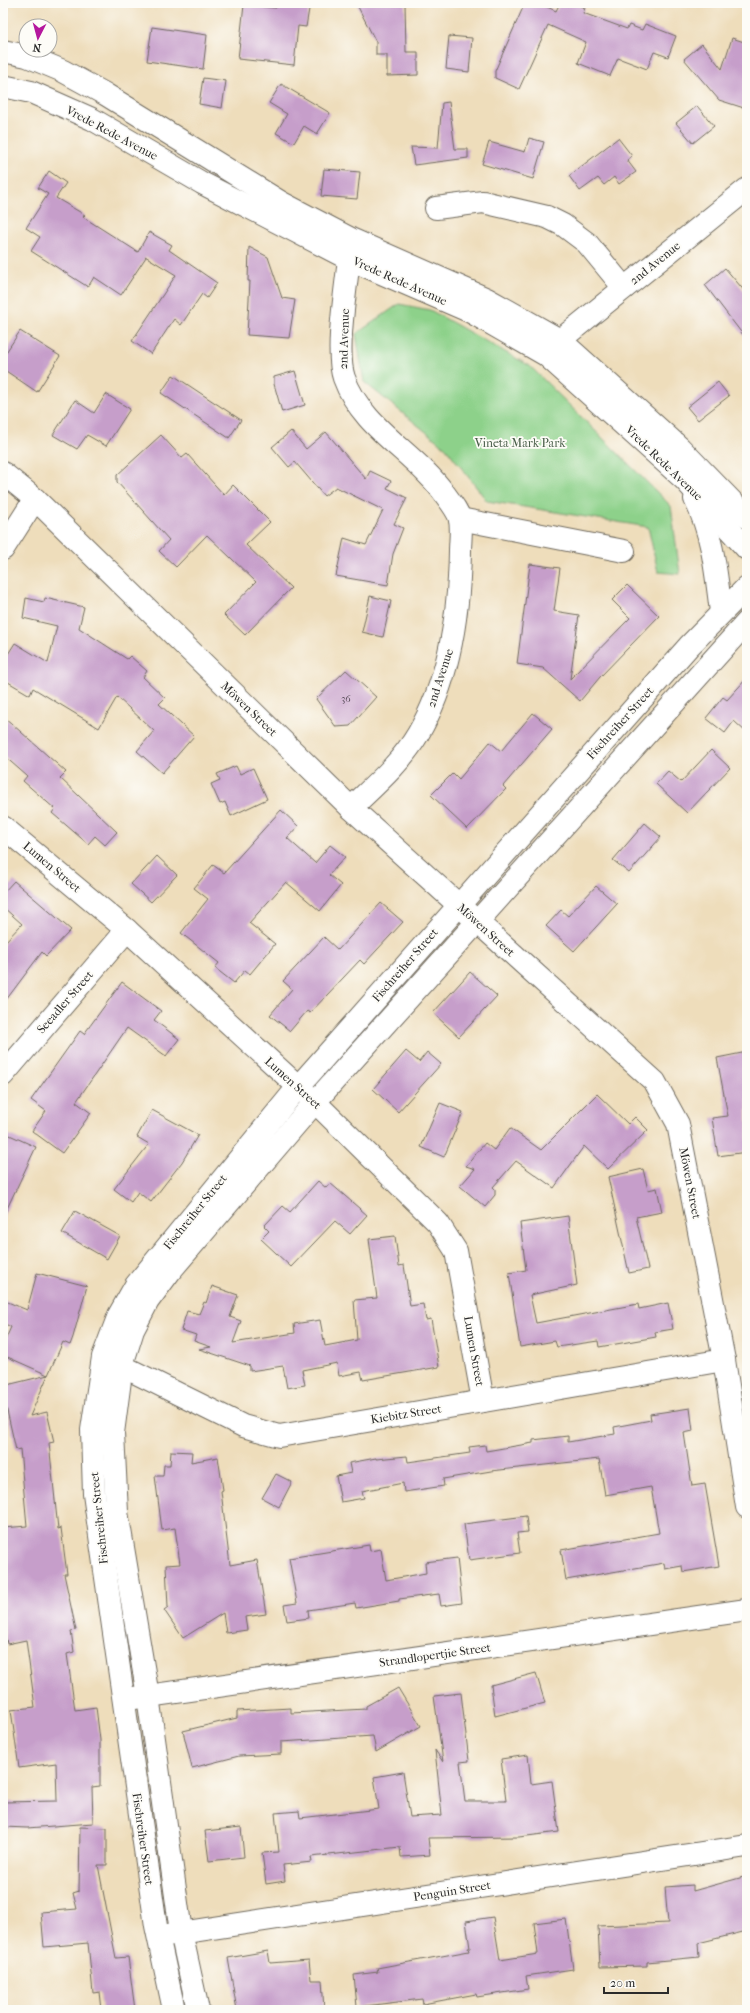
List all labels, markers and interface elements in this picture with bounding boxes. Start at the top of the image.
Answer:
north arrow [18,18,58,58]
text: N [32,40,42,54]
street label: Vrede Rede Avenue [63,103,160,163]
street label: 2nd Avenue [627,238,683,288]
street label: Vrede Rede Avenue [350,254,449,308]
street label: 2nd Avenue [336,308,352,370]
street label: Vrede Rede Avenue [622,422,705,503]
park label: Vineta Mark Park [474,436,566,450]
street label: 2nd Avenue [424,647,456,709]
street label: Möwen Street [218,679,280,740]
street label: Fischreiher Street [584,683,657,762]
house number: 36 [341,693,351,705]
street label: Lumen Street [20,839,84,896]
street label: Möwen Street [454,901,518,960]
street label: Fischreiher Street [369,925,441,1005]
street label: Seeadler Street [34,967,97,1036]
street label: Lumen Street [262,1054,325,1112]
street label: Möwen Street [676,1146,704,1221]
street label: Fischreiher Street [160,1171,230,1252]
street label: Lumen Street [461,1315,487,1388]
street label: Kiebitz Street [370,1401,443,1427]
street label: Fischreiher Street [87,1470,111,1565]
street label: Strandlopertjie Street [378,1640,492,1670]
street label: Fischreiher Street [130,1792,156,1887]
street label: Penguin Street [412,1878,492,1904]
scale bar [604,1969,668,1995]
text: 20 m [610,1976,635,1990]

